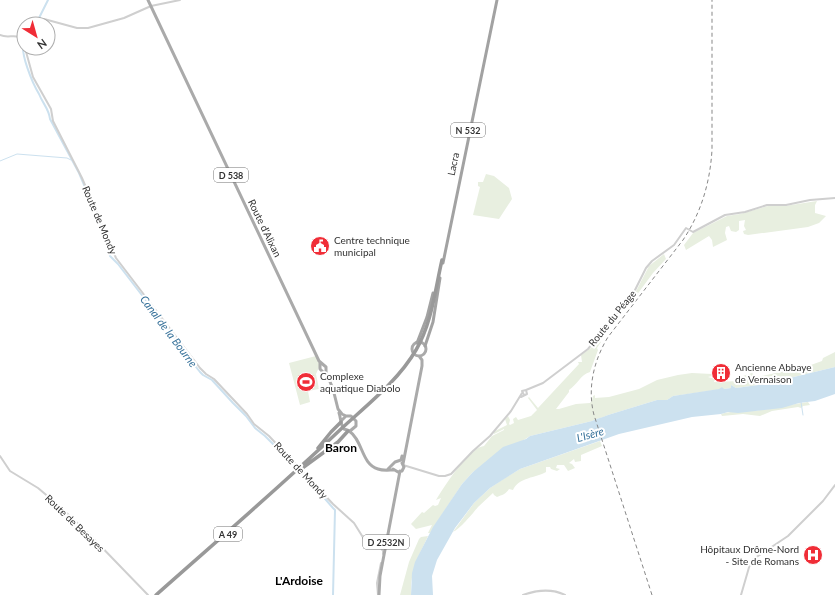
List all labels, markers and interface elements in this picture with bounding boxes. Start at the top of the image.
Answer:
north arrow [16,16,56,56]
text: N [35,37,50,52]
road number: N 532 [451,123,485,137]
street label: Lacra [445,151,461,177]
road number: D 538 [214,168,248,182]
street label: Route de Mondy [80,184,120,257]
street label: Route d'Alixan [246,197,284,259]
place label: Centre technique municipal [334,234,410,258]
public building icon: Centre technique municipal [309,235,331,257]
street label: Route du Péage [586,288,638,348]
water label: Canal de la Bourne [138,293,200,369]
place label: Ancienne Abbaye de Vernaison [735,361,812,385]
building icon: Ancienne Abbaye de Vernaison [710,362,732,384]
place label: Complexe aquatique Diabolo [320,370,401,394]
sports icon: Complexe aquatique Diabolo [295,371,317,393]
water label: L'Isère [575,424,605,444]
street label: Route de Mondy [272,439,331,501]
district label: Baron [325,440,357,455]
street label: Route de Besayes [43,492,107,554]
road number: A 49 [214,527,242,541]
road number: D 2532N [363,535,409,549]
place label: Hôpitaux Drôme-Nord - Site de Romans [700,543,799,567]
hospital icon: Hôpitaux Drôme-Nord - Site de Romans [802,544,824,566]
district label: L'Ardoise [275,573,324,588]

